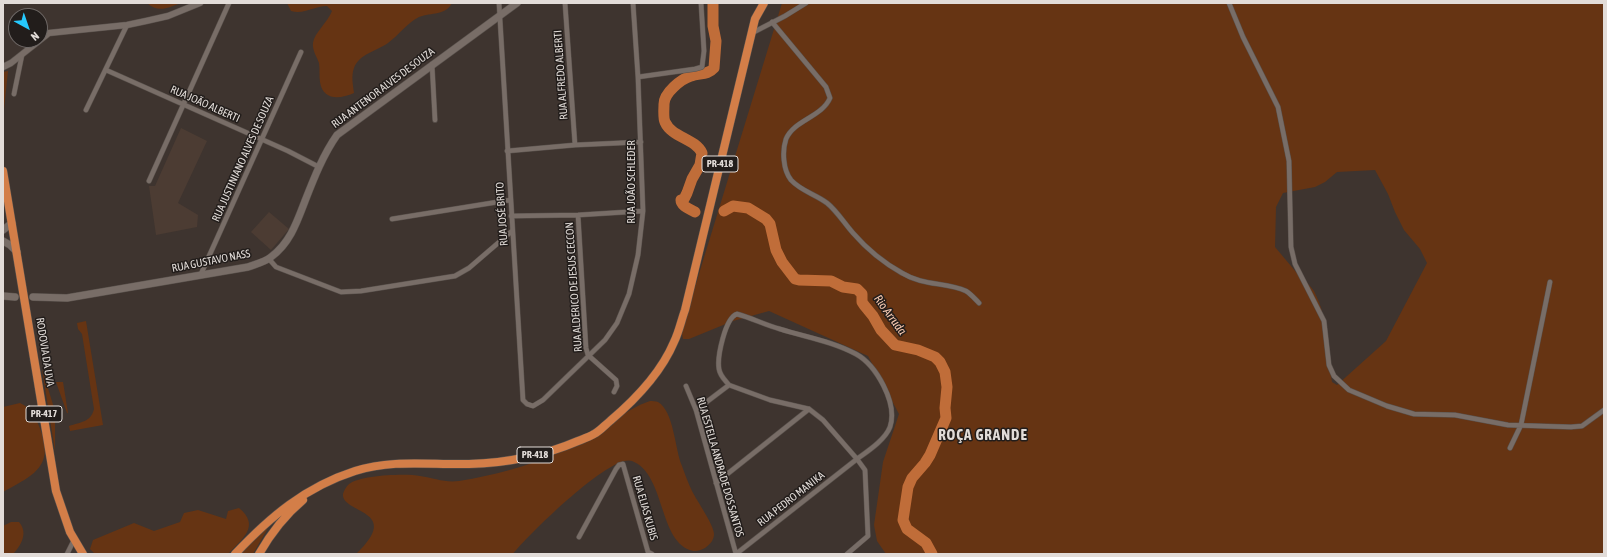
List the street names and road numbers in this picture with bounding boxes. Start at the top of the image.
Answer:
street label: RUA ALFREDO ALBERTI [551,30,571,120]
street label: RUA ANTENOR ALVES DE SOUZA [329,45,437,131]
street label: RUA JOÃO ALBERTI [168,83,242,125]
street label: RUA JUSTINIANO ALVES DE SOUZA [209,94,277,224]
street label: RUA JOÃO SCHLEDER [625,140,639,224]
road number: PR-418 [702,156,738,172]
street label: RUA JOSÉ BRITO [493,182,511,246]
street label: RUA ALDERICO DE JESUS CECCON [563,222,585,352]
street label: RUA GUSTAVO NASS [171,247,251,275]
street label: RODOVIA DA UVA [33,317,57,387]
street label: RUA ESTELLA ANDRADE DOS SANTOS [694,395,746,539]
road number: PR-417 [26,406,62,422]
road number: PR-418 [517,447,553,463]
street label: RUA PEDRO MANIKA [755,469,827,529]
street label: RUA ELIAS KUBIS [629,474,661,542]

